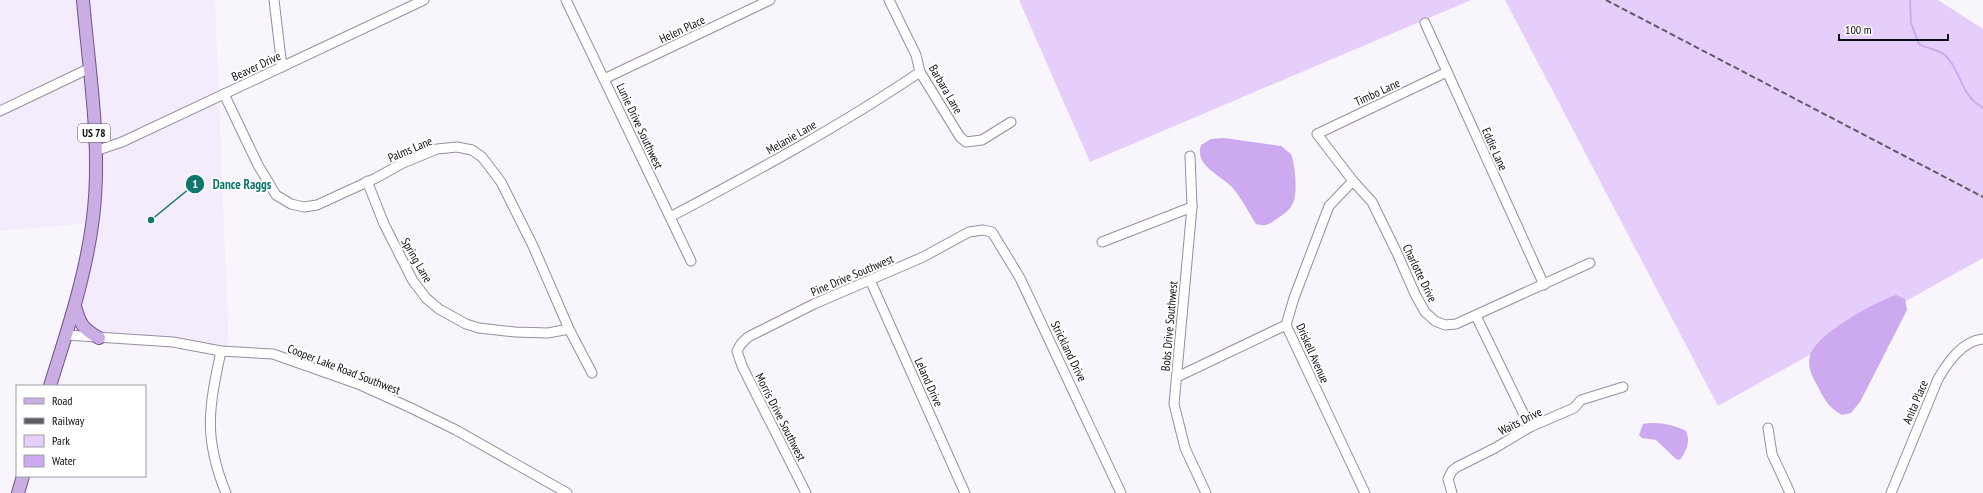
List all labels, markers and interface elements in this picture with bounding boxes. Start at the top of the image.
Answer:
street label: Helen Place [657,12,707,46]
scale bar [1839,16,1948,42]
text: 100 m [1845,22,1872,37]
street label: Beaver Drive [229,48,283,84]
street label: Barbara Lane [926,62,966,116]
street label: Timbo Lane [1352,75,1402,109]
street label: Lunie Drive Southwest [614,81,667,172]
street label: Melanie Lane [763,117,819,157]
road number: US 78 [78,124,110,142]
street label: Eddie Lane [1479,125,1511,173]
street label: Palms Lane [385,133,435,165]
callout: Dance Raggs [185,172,280,197]
text: 1 [192,176,198,191]
text: Dance Raggs [213,176,272,193]
street label: Spring Lane [398,235,436,285]
street label: Charlotte Drive [1400,242,1440,304]
street label: Pine Drive Southwest [808,251,896,299]
street label: Bobs Drive Southwest [1158,280,1180,372]
street label: Strickland Drive [1048,318,1090,384]
street label: Driskell Avenue [1293,321,1333,385]
street label: Cooper Lake Road Southwest [285,341,403,398]
street label: Leland Drive [912,355,946,409]
street label: Morris Drive Southwest [752,371,810,464]
street label: Anita Place [1899,378,1931,426]
legend [16,385,146,477]
text: Road [52,393,72,408]
street label: Waits Drive [1496,404,1544,438]
text: Railway [52,413,85,428]
text: Park [52,433,70,448]
text: Water [52,453,77,468]

